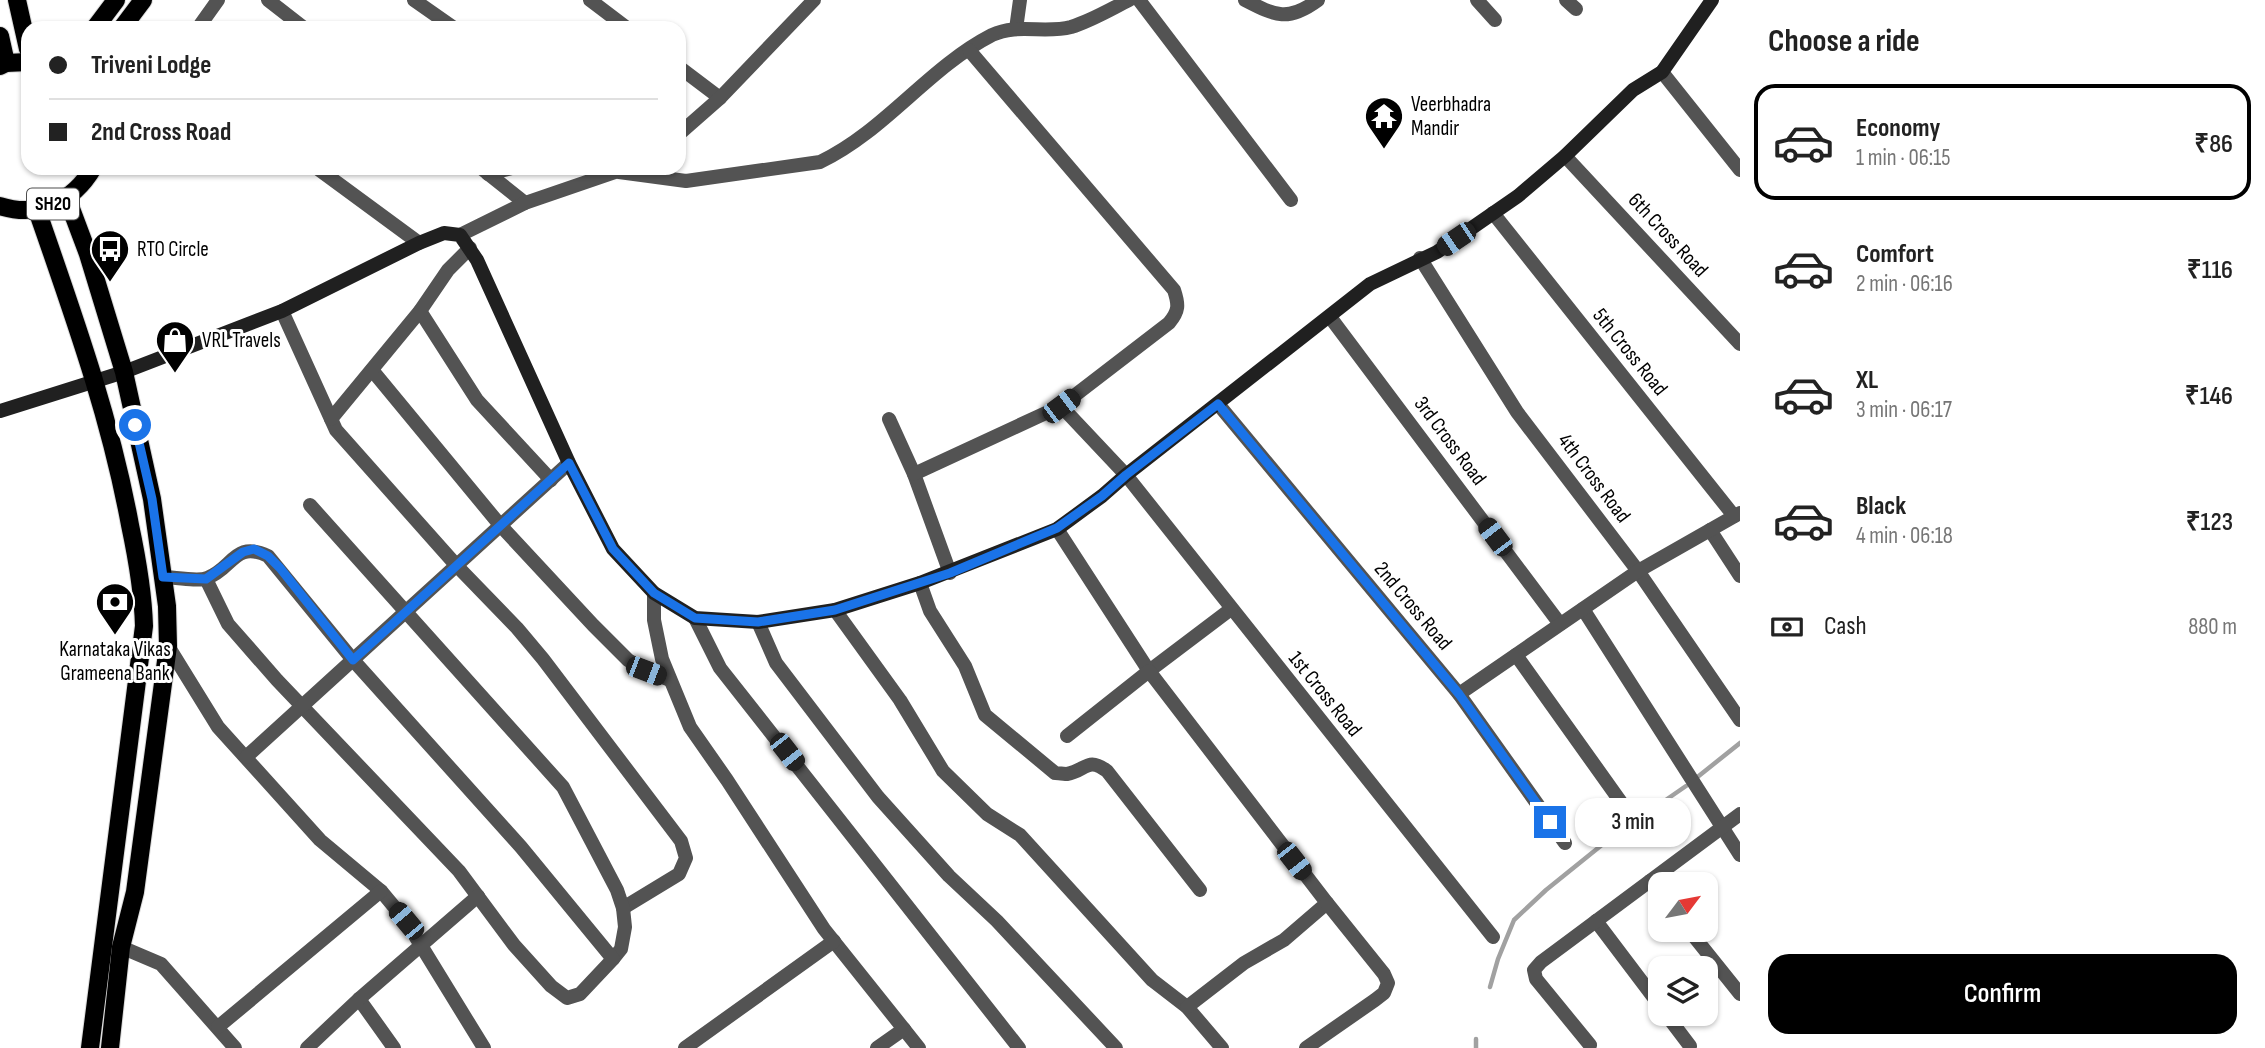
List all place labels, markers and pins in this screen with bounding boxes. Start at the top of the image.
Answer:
place label: Veerbhadra Mandir [1411,92,1491,141]
temple icon: Veerbhadra Mandir [1363,95,1405,150]
bus stop icon: RTO Circle [89,228,131,283]
place label: RTO Circle [137,237,209,262]
shop icon: VRL Travels [154,319,196,374]
place label: VRL Travels [202,328,281,353]
bank icon: Karnataka Vikas Grameena Bank [94,581,136,636]
place label: Karnataka Vikas Grameena Bank [59,637,171,686]

